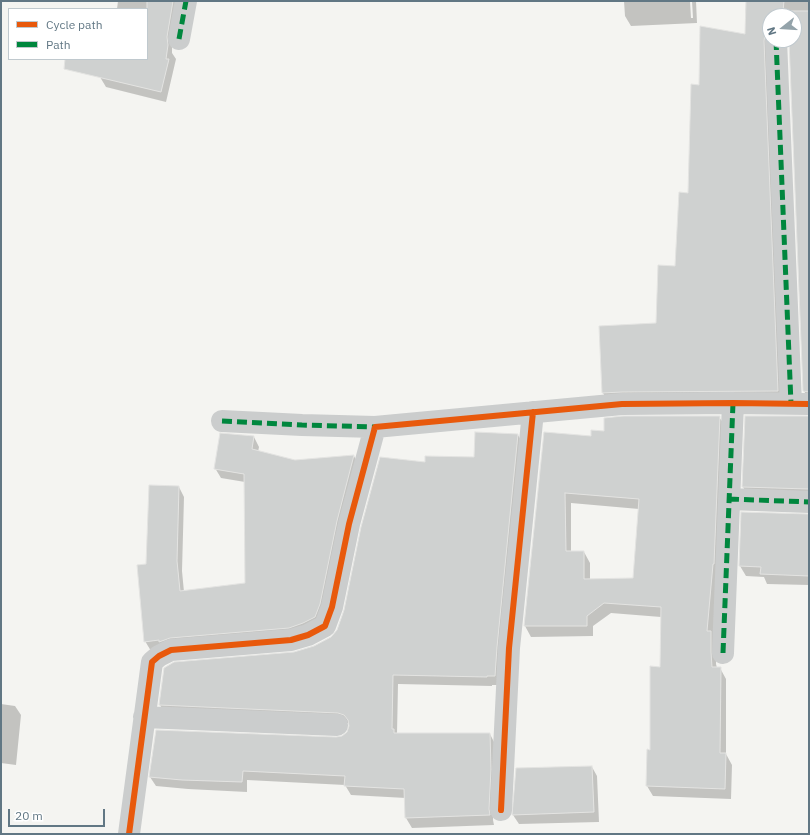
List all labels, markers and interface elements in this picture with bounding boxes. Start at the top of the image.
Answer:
legend [8,8,148,60]
north arrow [762,8,802,48]
text: Cycle path [46,17,103,32]
text: N [764,25,779,37]
text: Path [46,37,71,52]
scale bar [10,801,107,827]
text: 20 m [15,808,43,823]

